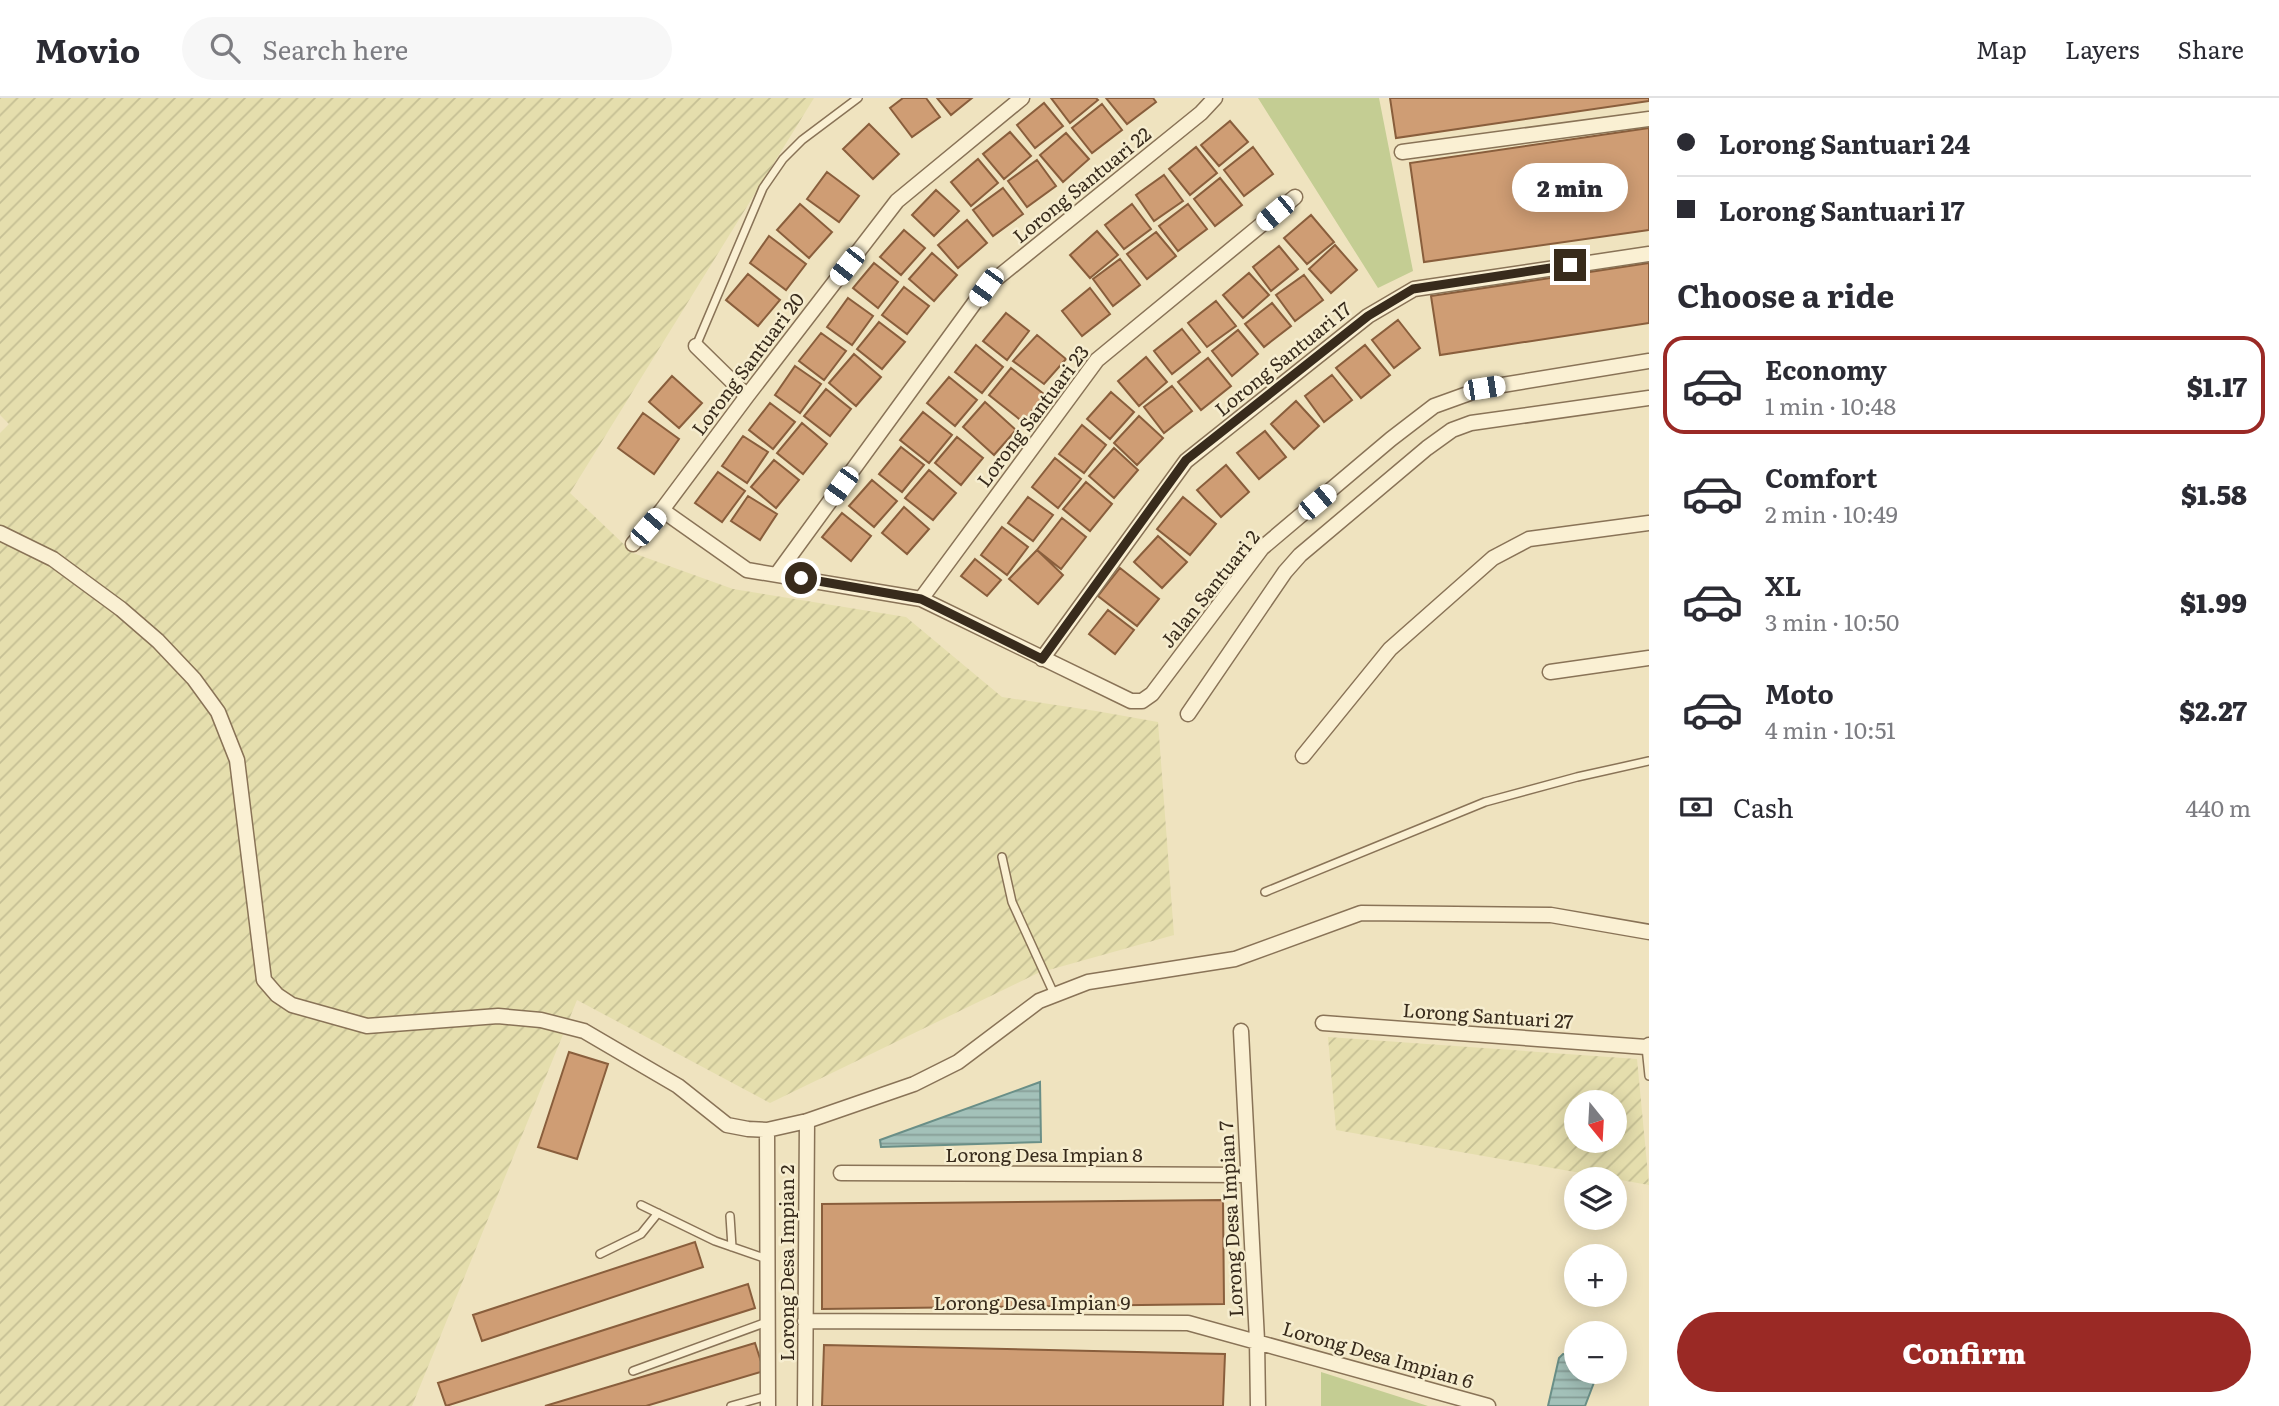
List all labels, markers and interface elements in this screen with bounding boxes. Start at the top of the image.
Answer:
search box [182,17,672,80]
text: Movio [35,24,140,73]
icon: search [206,29,244,67]
text: Search here [262,29,408,68]
text: Map [1976,31,2027,66]
text: Layers [2065,31,2139,66]
text: Share [2177,31,2244,66]
street label: Lorong Santuari 22 [1006,120,1157,249]
text: Lorong Santuari 24 [1719,123,1970,162]
callout: 2 min [1512,164,1628,212]
text: 2 min [1537,170,1603,204]
text: Lorong Santuari 17 [1719,190,1965,229]
car [1253,191,1298,235]
car [826,243,869,289]
route end [1554,249,1586,281]
car [966,264,1007,310]
text: Choose a ride [1677,270,1894,318]
street label: Lorong Santuari 20 [684,286,810,441]
street label: Lorong Santuari 17 [1208,294,1357,422]
street label: Lorong Santuari 23 [969,338,1095,492]
text: Economy [1765,349,1887,388]
icon: car [1681,354,1744,417]
text: $1.17 [2187,366,2247,405]
car [1462,374,1507,402]
text: 1 min · 10:48 [1765,388,1896,422]
text: Comfort [1765,457,1877,496]
icon: car [1681,462,1744,525]
car [821,463,862,509]
text: $1.58 [2181,474,2247,513]
car [1295,480,1340,524]
text: 2 min · 10:49 [1765,496,1898,530]
car [627,504,670,550]
street label: Jalan Santuari 2 [1153,523,1266,653]
route start [785,562,817,594]
text: XL [1765,565,1802,604]
icon: car [1681,570,1744,633]
text: $1.99 [2180,582,2247,621]
text: 3 min · 10:50 [1765,604,1899,638]
text: Moto [1765,673,1834,712]
icon: car [1681,678,1744,741]
text: $2.27 [2179,690,2247,729]
text: 4 min · 10:51 [1765,712,1896,746]
text: Cash [1733,787,1794,826]
icon: cash [1677,788,1715,826]
text: 440 m [2185,790,2251,824]
street label: Lorong Santuari 27 [1402,995,1575,1035]
north arrow [1564,1090,1628,1153]
map controls [1564,1090,1627,1384]
street label: Lorong Desa Impian 7 [1211,1120,1249,1318]
street label: Lorong Desa Impian 8 [945,1140,1143,1168]
street label: Lorong Desa Impian 2 [772,1165,800,1361]
button: layers [1564,1167,1627,1230]
button: + [1564,1244,1627,1307]
street label: Lorong Desa Impian 9 [934,1288,1131,1316]
button: Confirm [1677,1312,2251,1392]
street label: Lorong Desa Impian 6 [1280,1313,1477,1395]
button: − [1564,1321,1627,1384]

